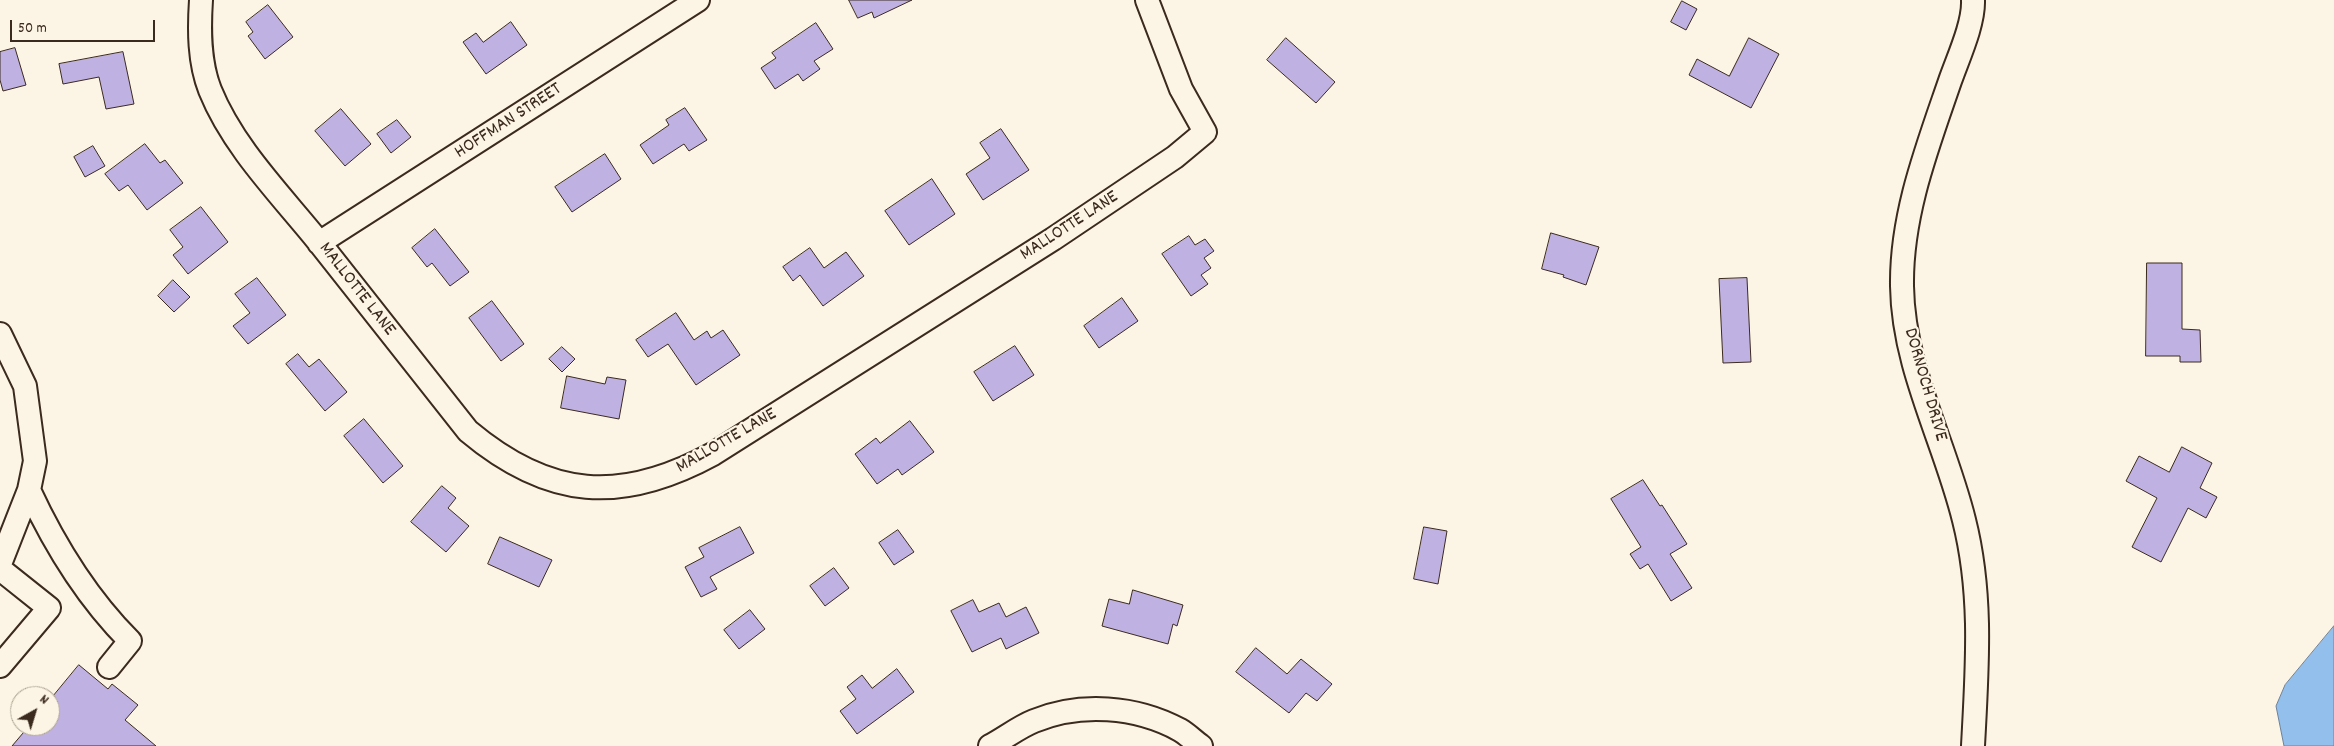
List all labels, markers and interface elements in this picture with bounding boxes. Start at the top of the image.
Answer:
scale bar [12,10,158,42]
text: 50 m [18,18,47,40]
street label: HOFFMAN STREET [451,79,567,165]
street label: MALLOTTE LANE [1017,187,1123,267]
street label: MALLOTTE LANE [312,239,400,341]
street label: DORNOCH DRIVE [1897,326,1951,444]
street label: MALLOTTE LANE [673,404,781,480]
north arrow [10,686,60,736]
text: N [35,690,53,710]

